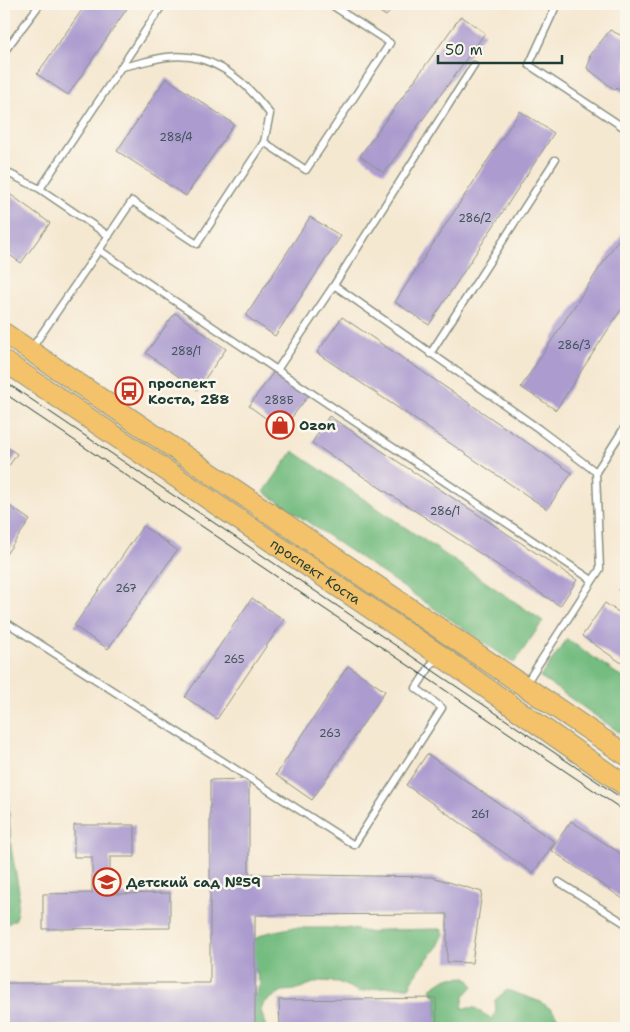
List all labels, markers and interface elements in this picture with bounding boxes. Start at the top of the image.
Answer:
scale bar [438,32,561,64]
text: 50 m [445,40,483,60]
house number: 288/4 [159,130,193,145]
house number: 286/2 [458,211,492,226]
house number: 286/3 [557,338,591,353]
house number: 288/1 [171,344,201,359]
place label: проспект Коста, 288 [148,374,229,408]
bus stop icon: проспект Коста, 288 [114,376,144,406]
house number: 288Б [264,393,294,408]
shop icon: Ozon [265,410,295,440]
place label: Ozon [299,416,336,434]
house number: 286/1 [430,504,460,519]
street label: проспект Коста [267,534,365,608]
house number: 267 [115,581,137,596]
house number: 265 [223,652,245,667]
house number: 263 [319,726,341,741]
house number: 261 [471,807,489,822]
school or university icon: Детский сад №59 [92,867,122,897]
place label: Детский сад №59 [126,873,261,891]

